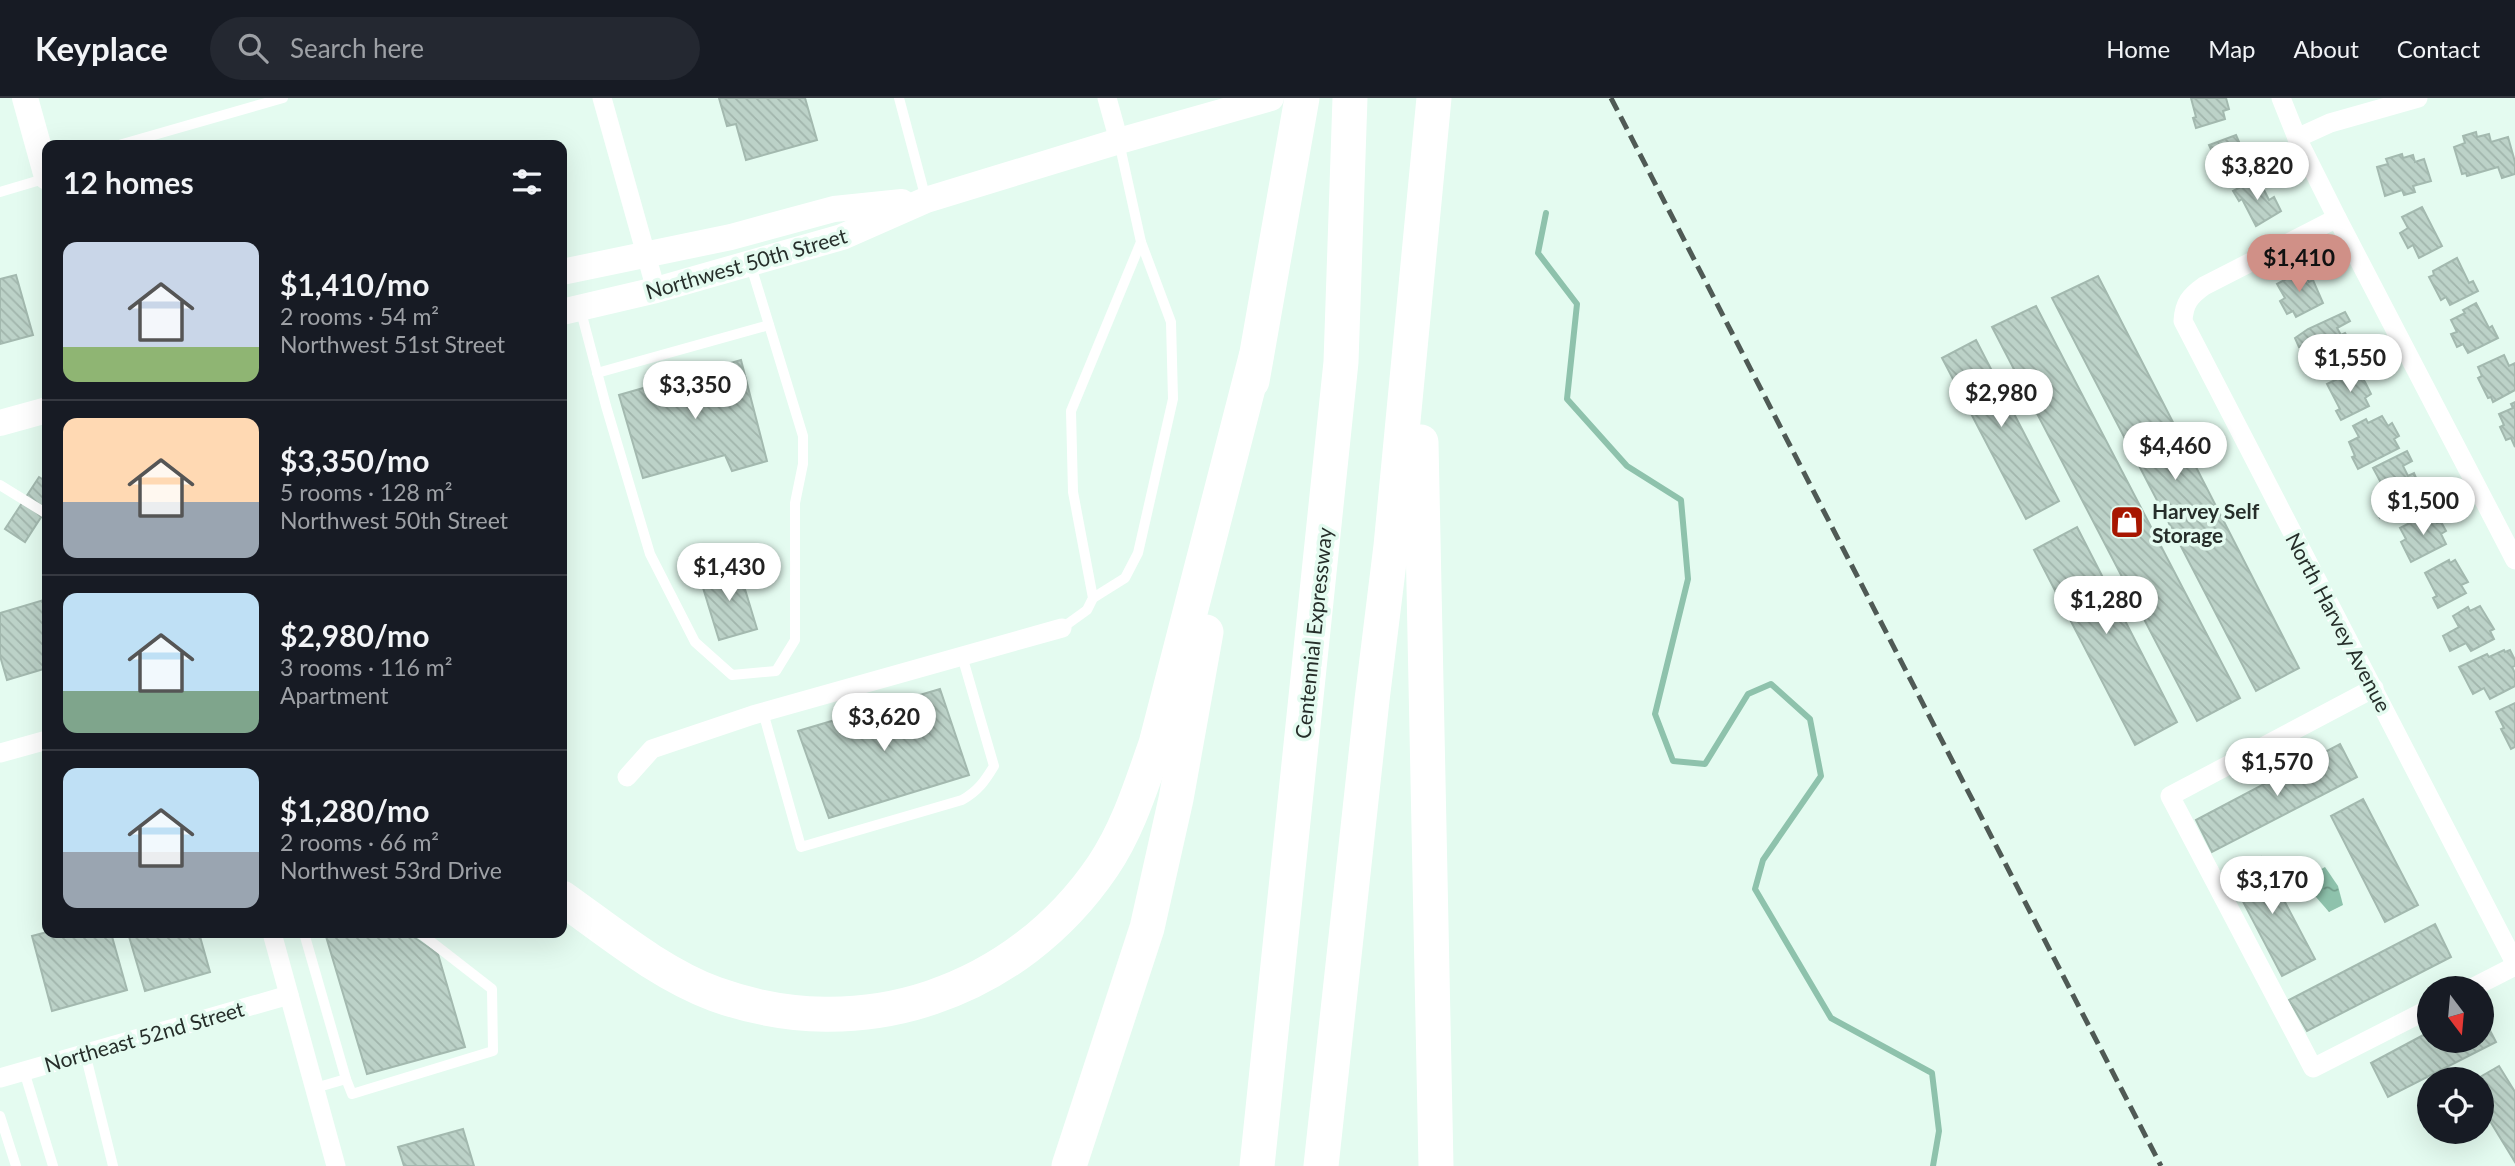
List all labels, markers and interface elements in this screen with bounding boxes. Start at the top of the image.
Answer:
search box [210,17,700,80]
text: Keyplace [35,28,168,68]
icon: search [234,29,272,67]
text: Search here [290,32,424,64]
text: Home [2106,34,2170,63]
text: Map [2208,34,2256,63]
text: About [2294,34,2359,63]
text: Contact [2397,34,2480,63]
pin: $3,820 [2200,142,2314,202]
text: $3,820 [2221,151,2293,179]
icon: filters [508,163,546,201]
text: 12 homes [63,164,194,200]
street label: Northwest 50th Street [643,222,850,304]
pin: $1,410 [2242,234,2356,294]
text: $1,410 [2263,243,2335,271]
text: $1,410/mo [280,266,429,302]
icon: home [119,270,203,354]
text: 2 rooms · 54 m² [280,302,439,330]
text: Northwest 51st Street [280,330,505,358]
pin: $1,550 [2293,334,2407,394]
text: $1,550 [2314,343,2386,371]
pin: $3,350 [638,362,752,421]
text: $3,350 [659,370,731,398]
pin: $2,980 [1944,370,2058,429]
text: $2,980 [1965,378,2037,406]
pin: $4,460 [2118,422,2232,482]
text: $4,460 [2139,431,2211,459]
text: $3,350/mo [280,442,429,478]
icon: home [119,446,203,530]
text: 5 rooms · 128 m² [280,478,452,506]
pin: $1,500 [2366,478,2480,537]
text: $1,500 [2387,486,2459,514]
place label: Harvey Self Storage [2152,498,2260,547]
shop icon: Harvey Self Storage [2108,503,2146,541]
text: Northwest 50th Street [280,506,508,534]
street label: Centennial Expressway [1289,526,1337,740]
street label: North Harvey Avenue [2281,528,2397,716]
pin: $1,430 [672,544,786,603]
text: $1,430 [693,552,765,580]
pin: $1,280 [2049,576,2163,636]
text: $1,280 [2070,585,2142,613]
text: $2,980/mo [280,617,429,653]
icon: home [119,621,203,705]
text: 3 rooms · 116 m² [280,653,452,681]
text: Apartment [280,681,388,709]
pin: $3,620 [827,694,941,753]
text: $3,620 [848,702,920,730]
pin: $1,570 [2220,738,2334,798]
text: $1,570 [2241,747,2313,775]
text: $1,280/mo [280,792,429,828]
icon: home [119,796,203,880]
text: 2 rooms · 66 m² [280,828,439,856]
text: Northwest 53rd Drive [280,856,502,884]
pin: $3,170 [2215,856,2329,916]
text: $3,170 [2236,865,2308,893]
north arrow [2417,976,2494,1054]
map controls [2417,976,2494,1144]
street label: Northeast 52nd Street [41,995,247,1076]
button: locate [2417,1067,2494,1144]

